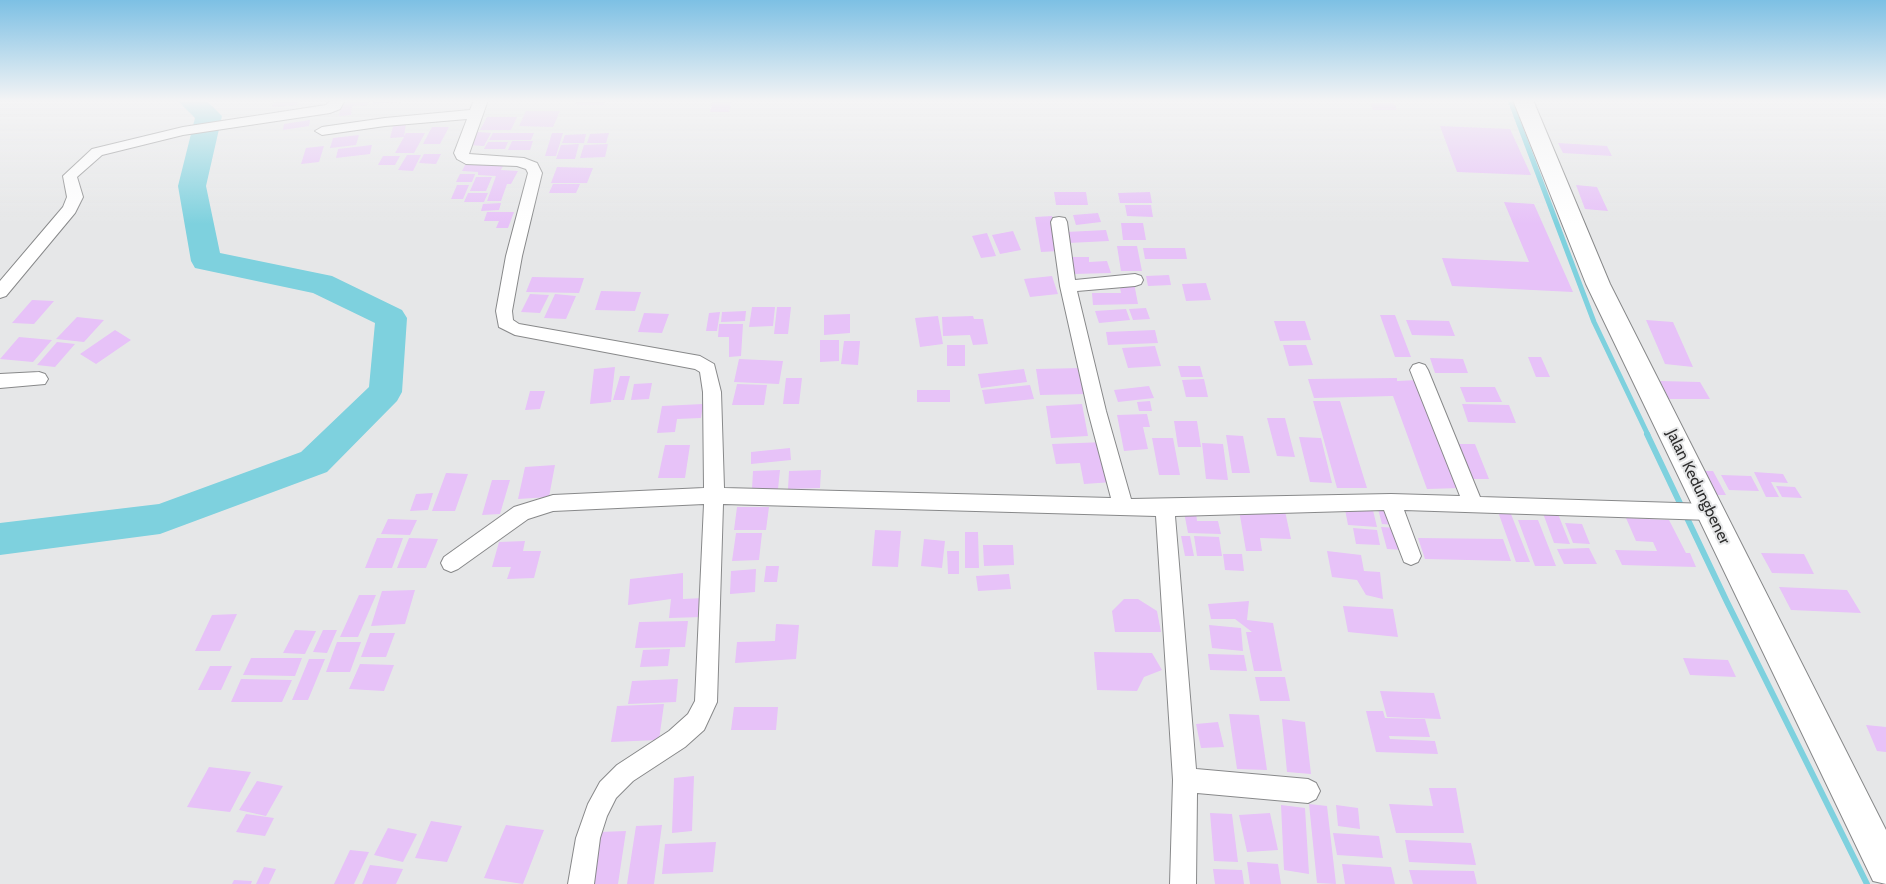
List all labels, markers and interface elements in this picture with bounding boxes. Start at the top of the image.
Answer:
street label: Jalan Kedungbener [1662,426,1734,548]

